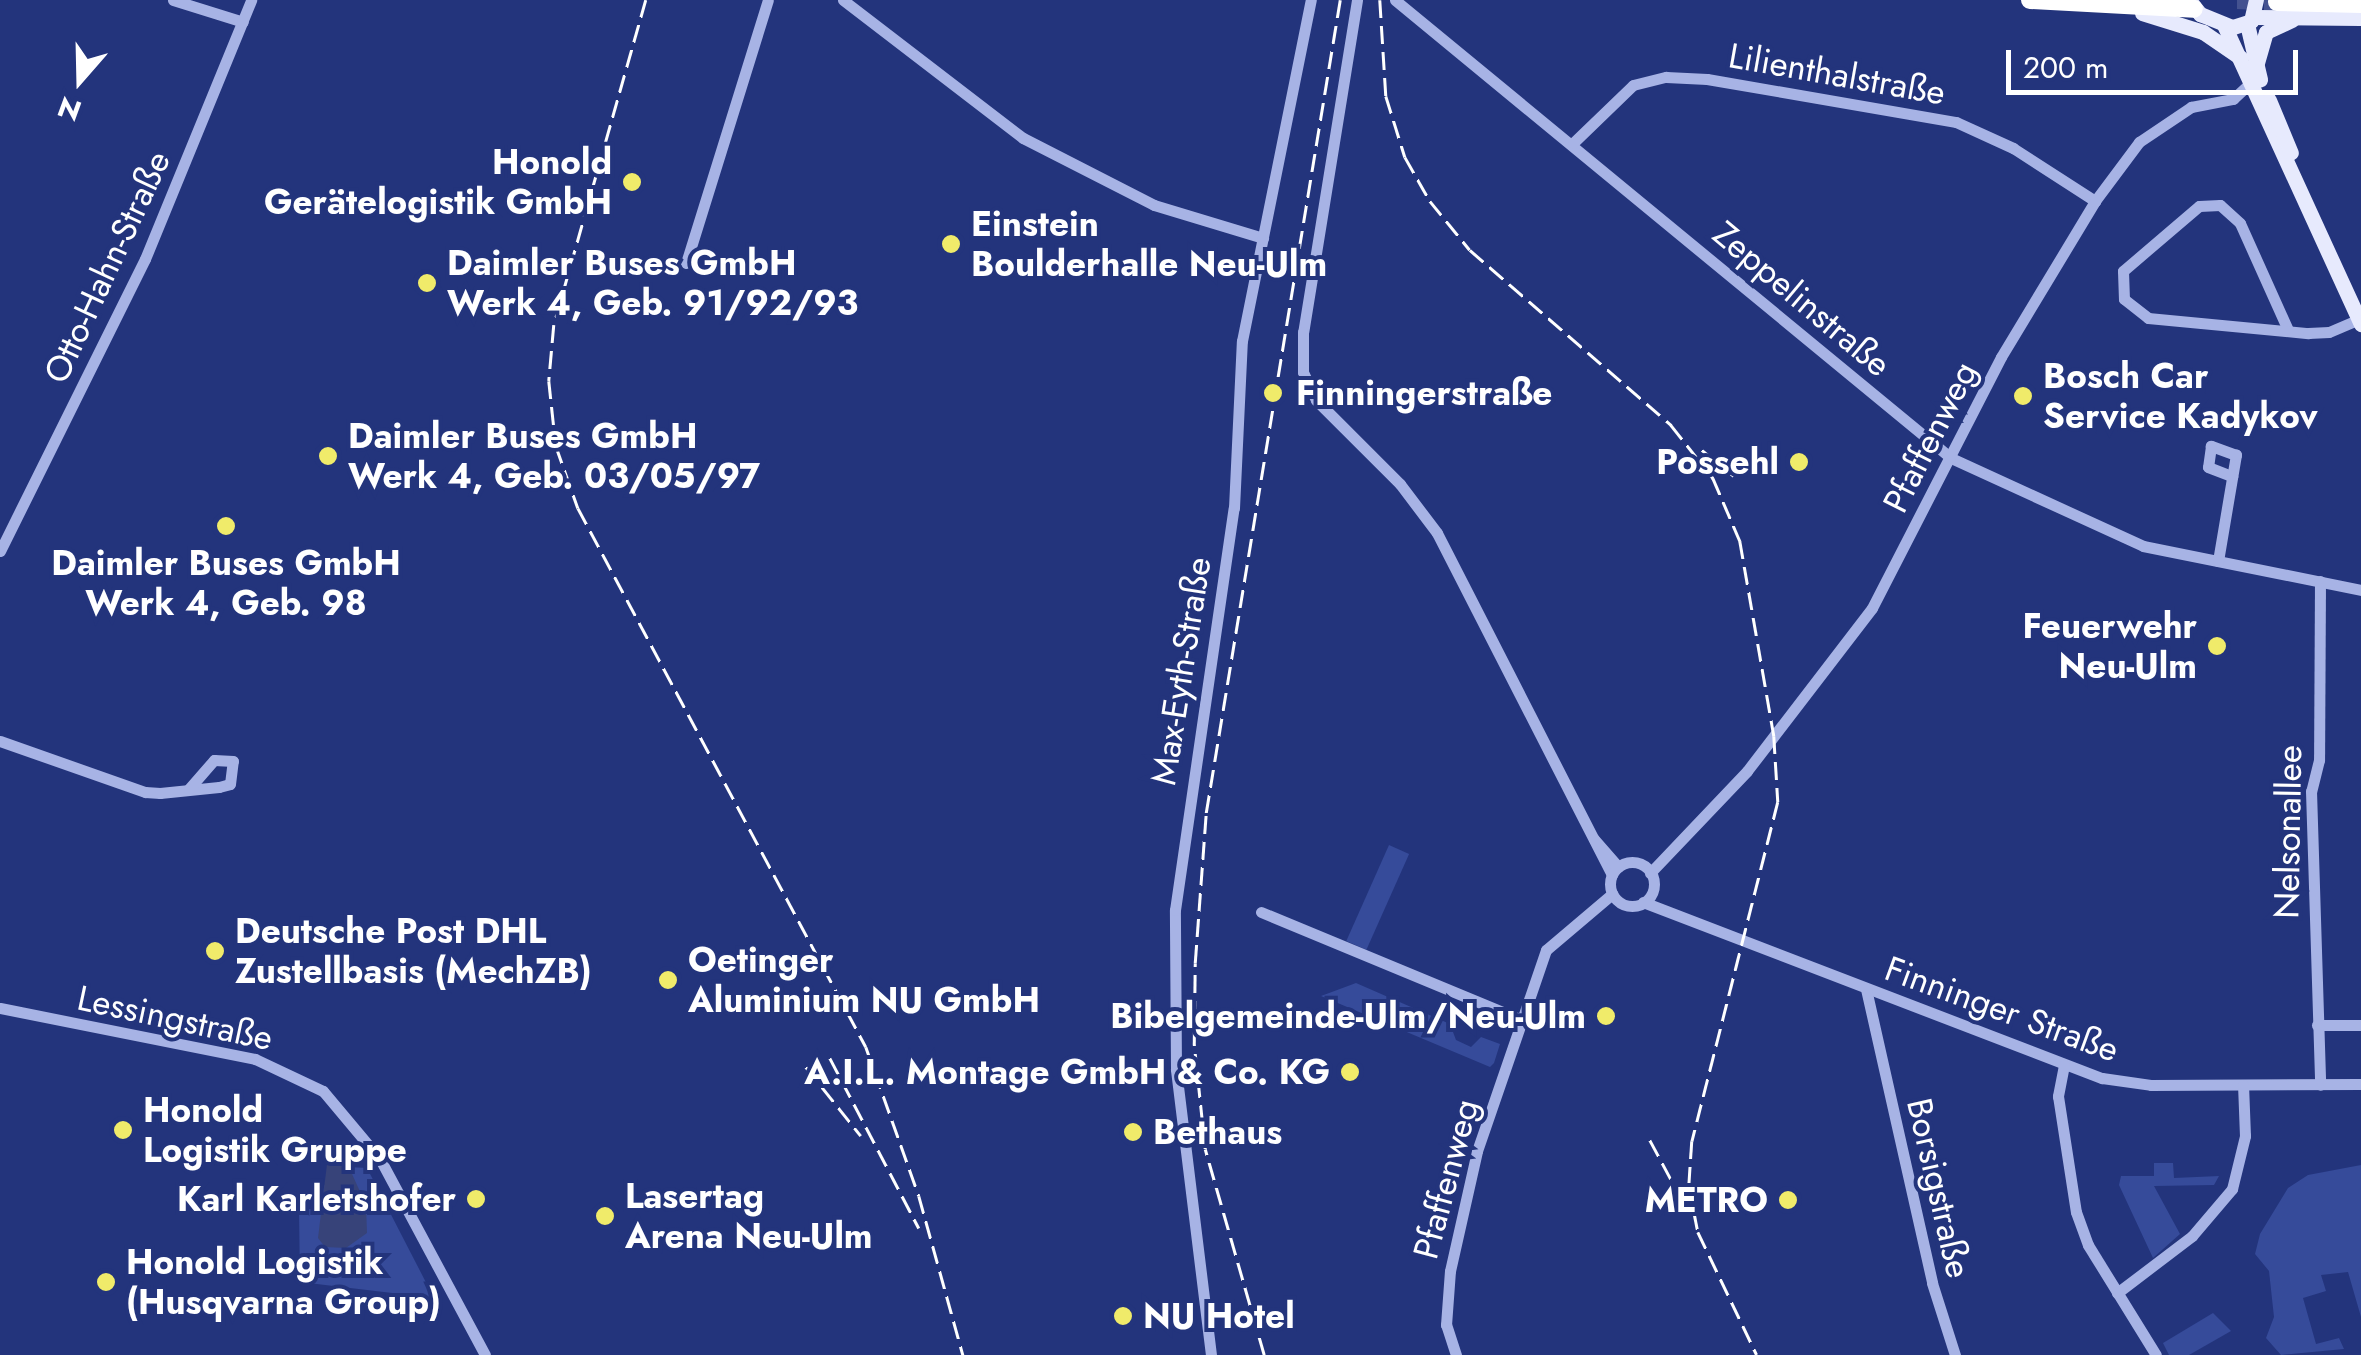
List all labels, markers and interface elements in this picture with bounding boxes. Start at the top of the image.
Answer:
north arrow [30,30,130,130]
scale bar [2011,30,2304,92]
street label: Lilienthalstraße [1725,34,1949,114]
text: 200 m [2023,46,2108,89]
text: N [52,86,87,132]
place label: Honold Gerätelogistik GmbH [264,141,612,223]
street label: Otto-Hahn-Straße [35,144,179,390]
marker: Honold Gerätelogistik GmbH [621,171,643,193]
place label: Einstein Boulderhalle Neu-Ulm [971,203,1327,285]
street label: Zeppelinstraße [1705,213,1899,385]
marker: Einstein Boulderhalle Neu-Ulm [940,233,962,255]
place label: Daimler Buses GmbH Werk 4, Geb. 91/92/93 [447,242,858,324]
marker: Daimler Buses GmbH Werk 4, Geb. 91/92/93 [416,272,438,294]
street label: Pfaffenweg [1874,355,1986,519]
place label: Bosch Car Service Kadykov [2043,355,2318,437]
place label: Finningerstraße [1296,372,1552,414]
marker: Finningerstraße [1260,380,1286,406]
marker: Bosch Car Service Kadykov [2012,385,2034,407]
place label: Daimler Buses GmbH Werk 4, Geb. 03/05/97 [348,415,760,497]
place label: Possehl [1656,441,1779,483]
marker: Daimler Buses GmbH Werk 4, Geb. 03/05/97 [317,445,339,467]
marker: Possehl [1788,451,1810,473]
marker: Daimler Buses GmbH Werk 4, Geb. 98 [215,515,237,537]
place label: Daimler Buses GmbH Werk 4, Geb. 98 [51,542,401,624]
street label: Max-Eyth-Straße [1142,554,1220,788]
place label: Feuerwehr Neu-Ulm [2023,605,2197,687]
marker: Feuerwehr Neu-Ulm [2206,635,2228,657]
street label: Nelsonallee [2265,745,2311,919]
place label: Deutsche Post DHL Zustellbasis (MechZB) [235,910,592,992]
place label: Oetinger Aluminium NU GmbH [688,939,1040,1021]
marker: Deutsche Post DHL Zustellbasis (MechZB) [204,940,226,962]
street label: Finninger Straße [1879,947,2125,1071]
marker: Oetinger Aluminium NU GmbH [657,969,679,991]
street label: Lessingstraße [74,977,276,1059]
place label: Bibelgemeinde-Ulm/Neu-Ulm [1110,995,1586,1037]
marker: Bibelgemeinde-Ulm/Neu-Ulm [1595,1005,1617,1027]
place label: A.I.L. Montage GmbH & Co. KG [804,1051,1330,1093]
marker: A.I.L. Montage GmbH & Co. KG [1339,1061,1361,1083]
place label: Honold Logistik Gruppe [143,1089,407,1171]
street label: Borsigstraße [1898,1094,1980,1282]
street label: Pfaffenweg [1405,1095,1487,1263]
place label: Bethaus [1153,1111,1282,1153]
marker: Honold Logistik Gruppe [112,1119,134,1141]
marker: Bethaus [1122,1121,1144,1143]
place label: Lasertag Arena Neu-Ulm [625,1175,873,1257]
place label: Karl Karletshofer [177,1178,456,1220]
place label: METRO [1645,1179,1768,1221]
marker: Karl Karletshofer [465,1188,487,1210]
marker: METRO [1777,1189,1799,1211]
marker: Lasertag Arena Neu-Ulm [594,1205,616,1227]
place label: Honold Logistik (Husqvarna Group) [126,1241,441,1323]
marker: Honold Logistik (Husqvarna Group) [95,1271,117,1293]
place label: NU Hotel [1143,1295,1295,1337]
marker: NU Hotel [1112,1305,1134,1327]

